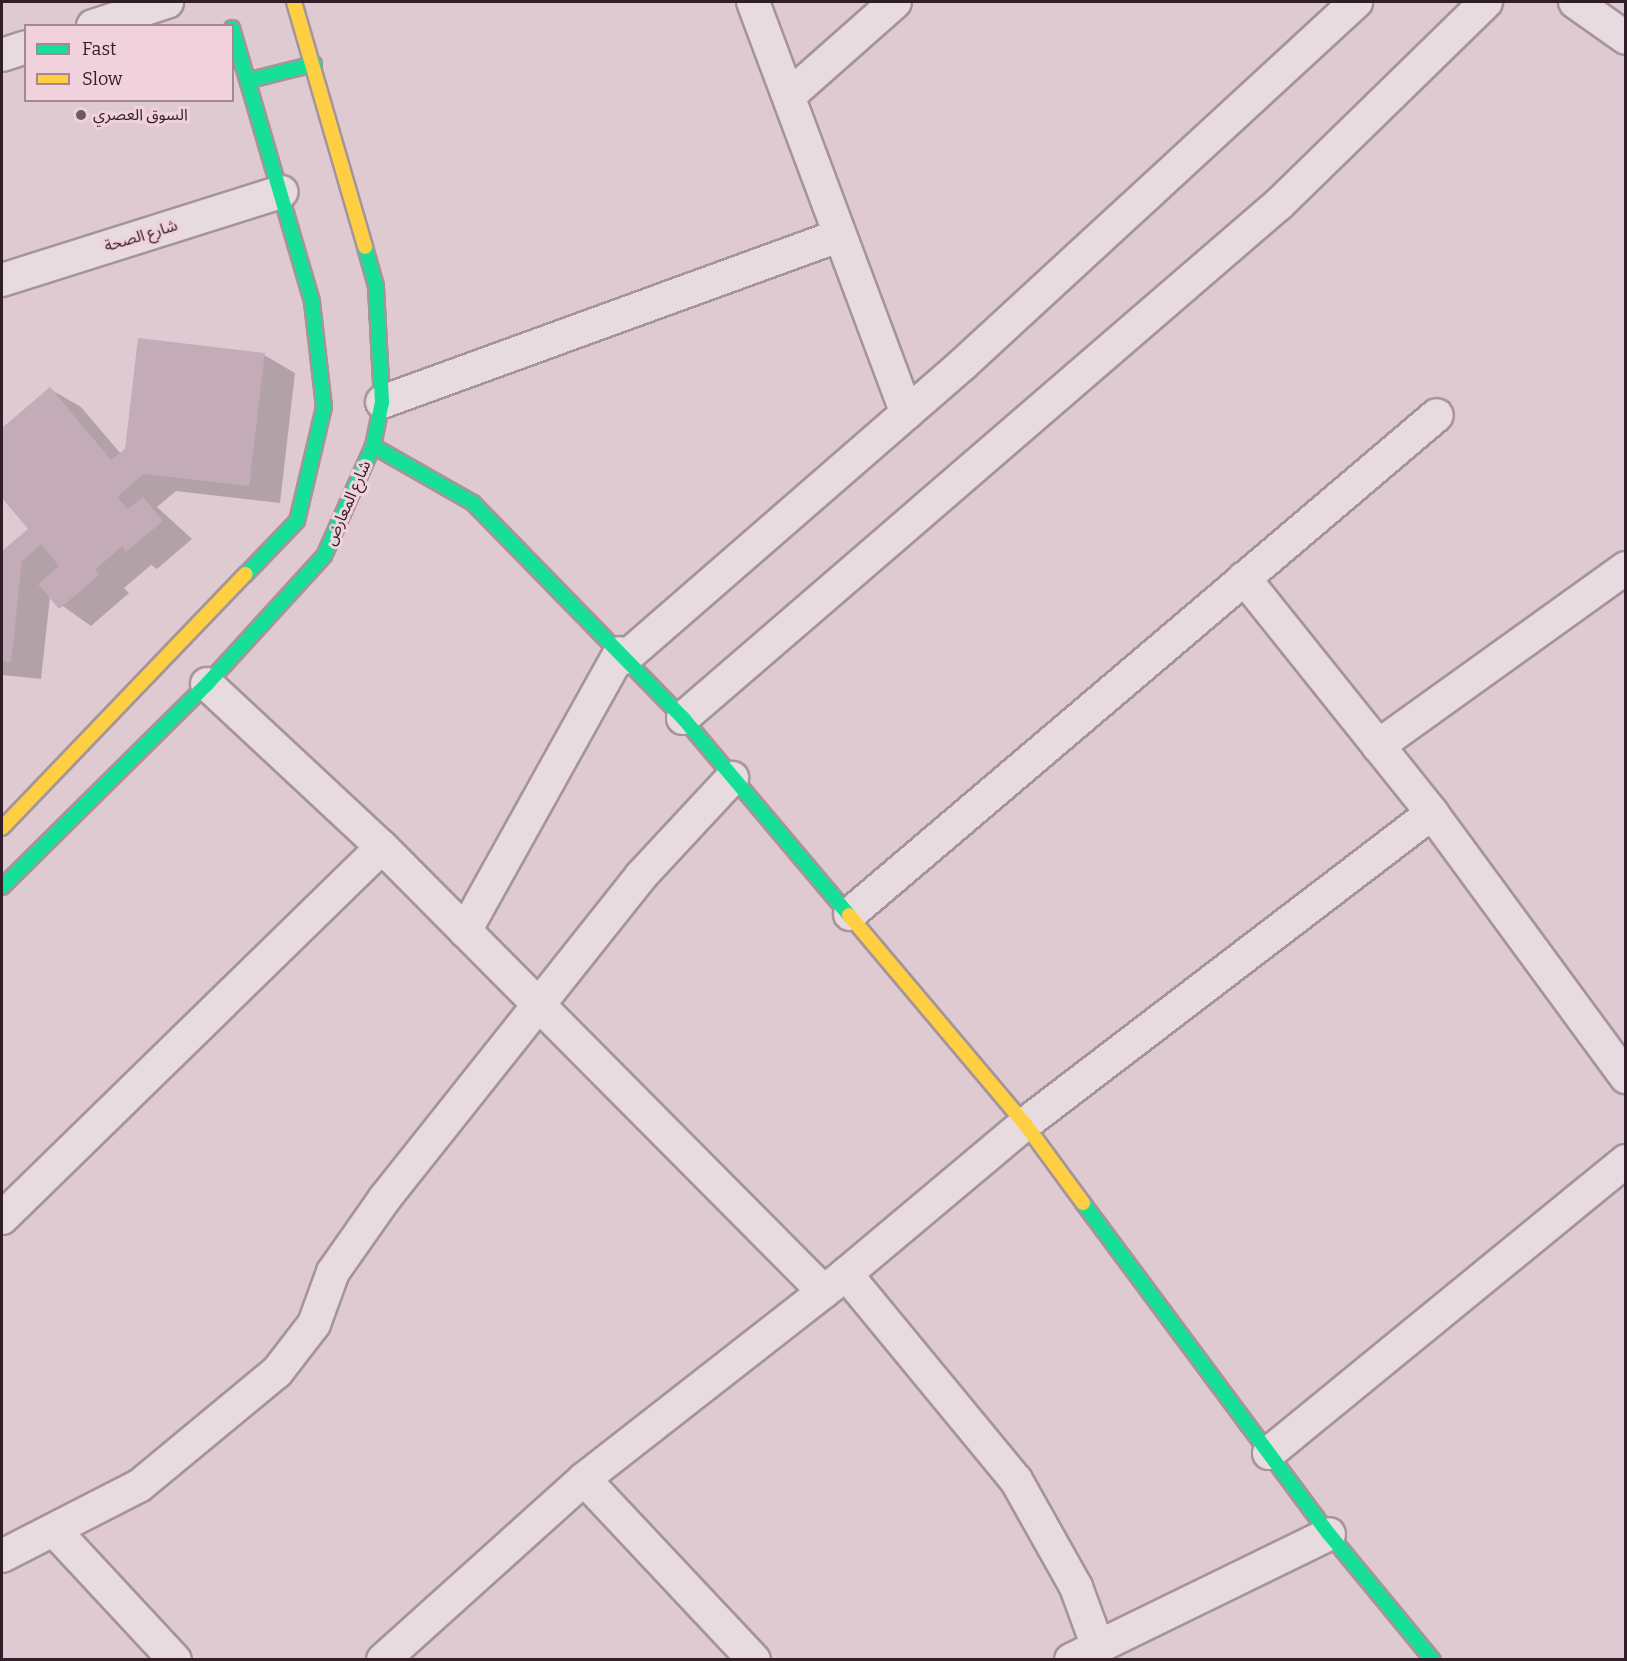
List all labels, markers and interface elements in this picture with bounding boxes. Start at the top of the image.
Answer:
legend [24,24,234,102]
text: Fast [82,38,117,60]
text: Slow [82,68,122,90]
place label: السوق العصري [93,105,188,125]
marker: السوق العصري [74,108,88,122]
street label: شارع الصحة [102,216,180,256]
street label: شارع المعارض [321,458,375,548]

